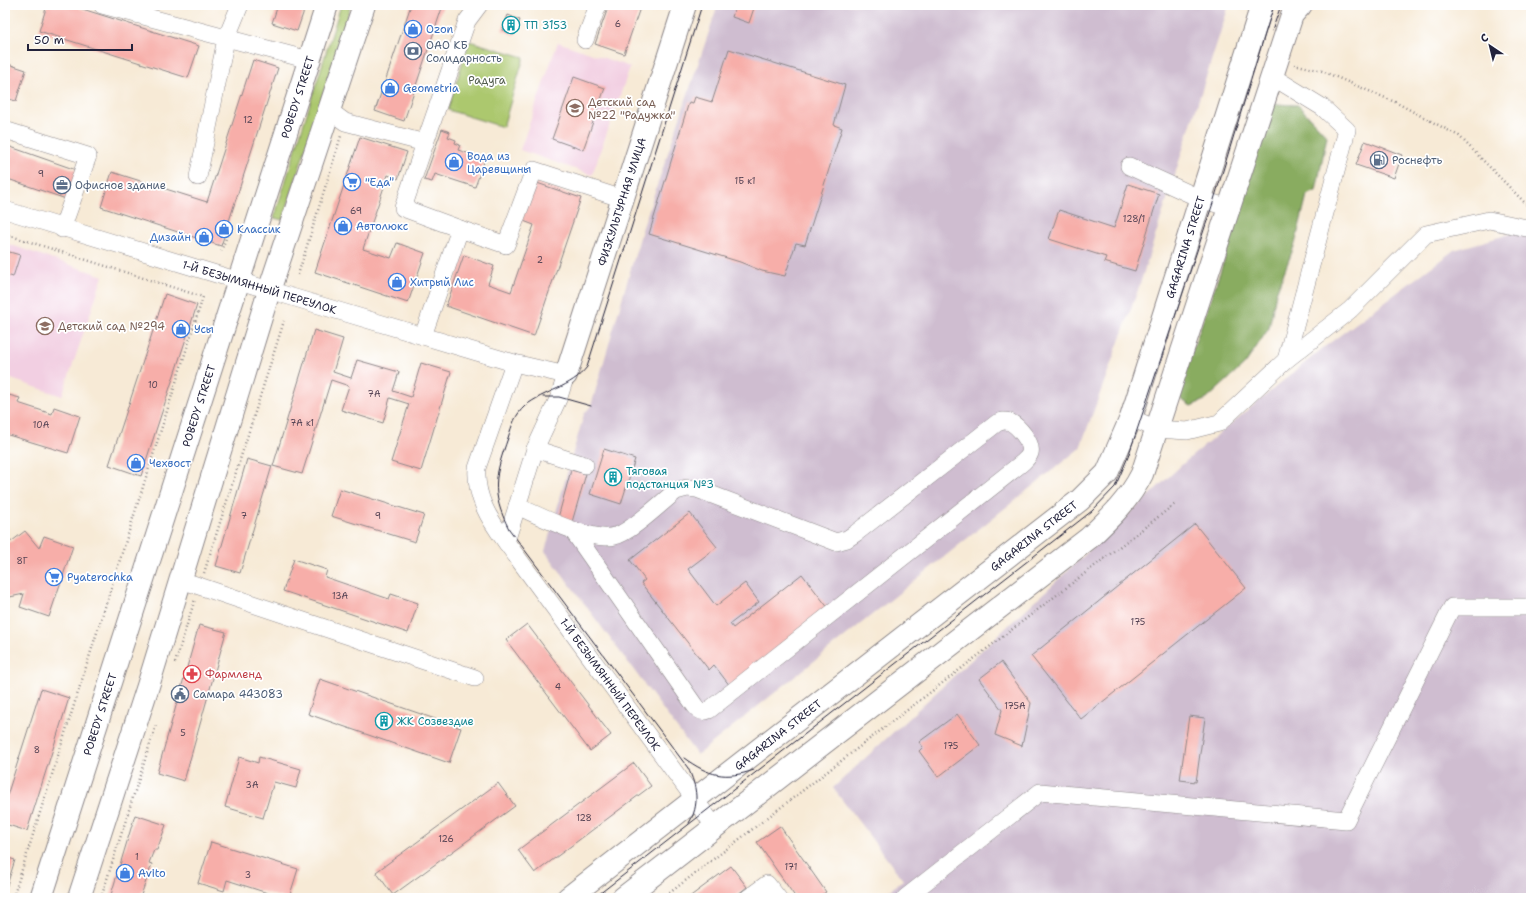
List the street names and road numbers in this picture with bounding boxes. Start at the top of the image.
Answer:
street label: POBEDY STREET [277,54,318,140]
street label: ФИЗКУЛЬТУРНАЯ УЛИЦА [594,136,649,268]
street label: GAGARINA STREET [1162,194,1209,300]
street label: 1-Й БЕЗЫМЯННЫЙ ПЕРЕУЛОК [180,257,339,317]
street label: POBEDY STREET [178,362,219,449]
street label: GAGARINA STREET [987,497,1081,575]
street label: 1-Й БЕЗЫМЯННЫЙ ПЕРЕУЛОК [557,615,664,753]
street label: POBEDY STREET [80,671,120,757]
street label: GAGARINA STREET [731,696,825,773]

